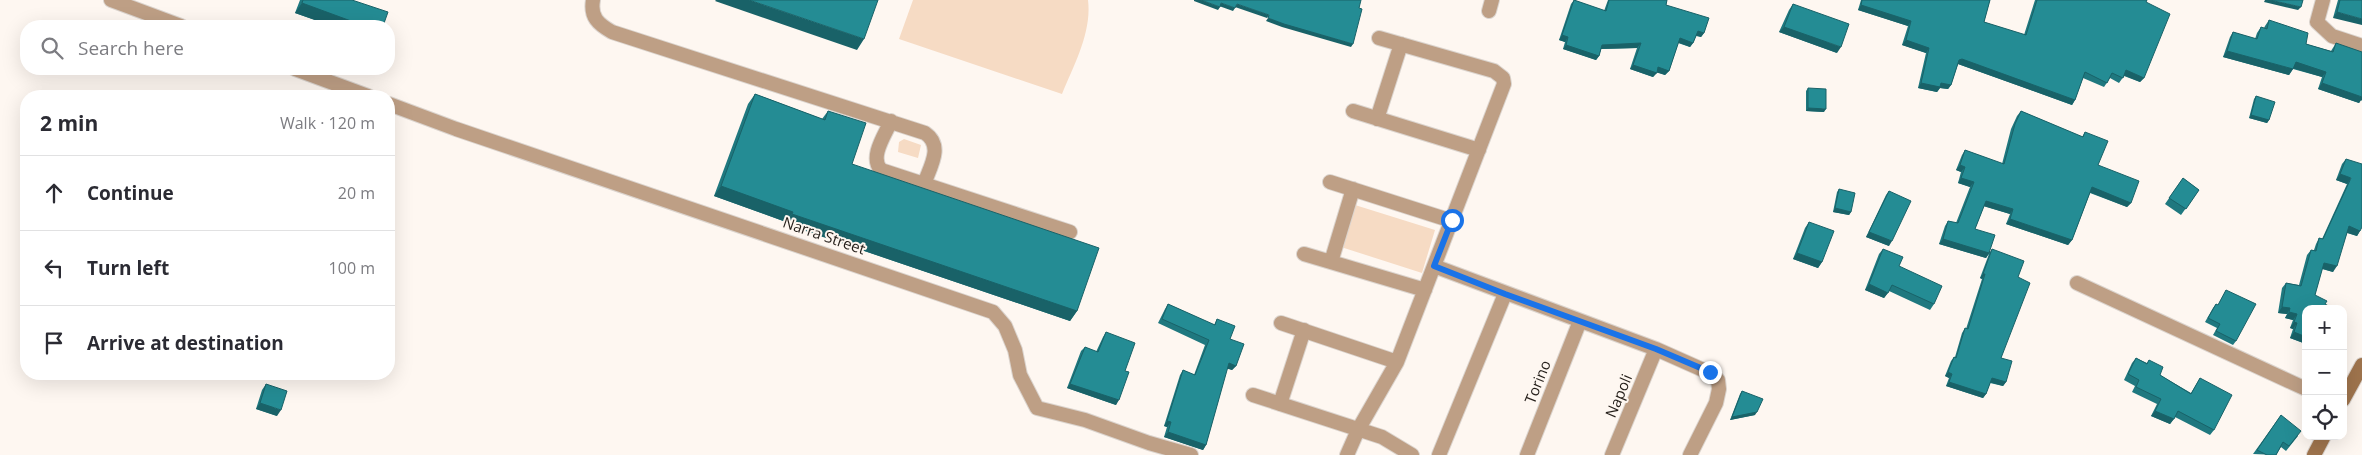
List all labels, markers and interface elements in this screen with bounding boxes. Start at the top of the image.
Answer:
search box [20,20,395,75]
icon: search [38,34,66,62]
text: Search here [78,35,184,61]
text: 2 min [40,109,98,137]
text: Walk · 120 m [280,112,375,134]
icon: ahead [40,179,68,207]
text: Continue [87,180,174,206]
text: 20 m [338,182,375,204]
route start [1441,209,1464,232]
street label: Narra Street [780,212,868,259]
icon: left [40,254,68,282]
text: Turn left [87,255,169,281]
text: 100 m [329,257,375,279]
map controls [2302,305,2347,440]
button: + [2302,305,2347,350]
icon: arrive [40,329,68,357]
text: Arrive at destination [87,330,284,356]
button: − [2302,350,2347,395]
street label: Torino [1519,357,1555,406]
route end [1699,361,1722,384]
street label: Napoli [1600,371,1636,420]
button: locate [2302,395,2347,440]

